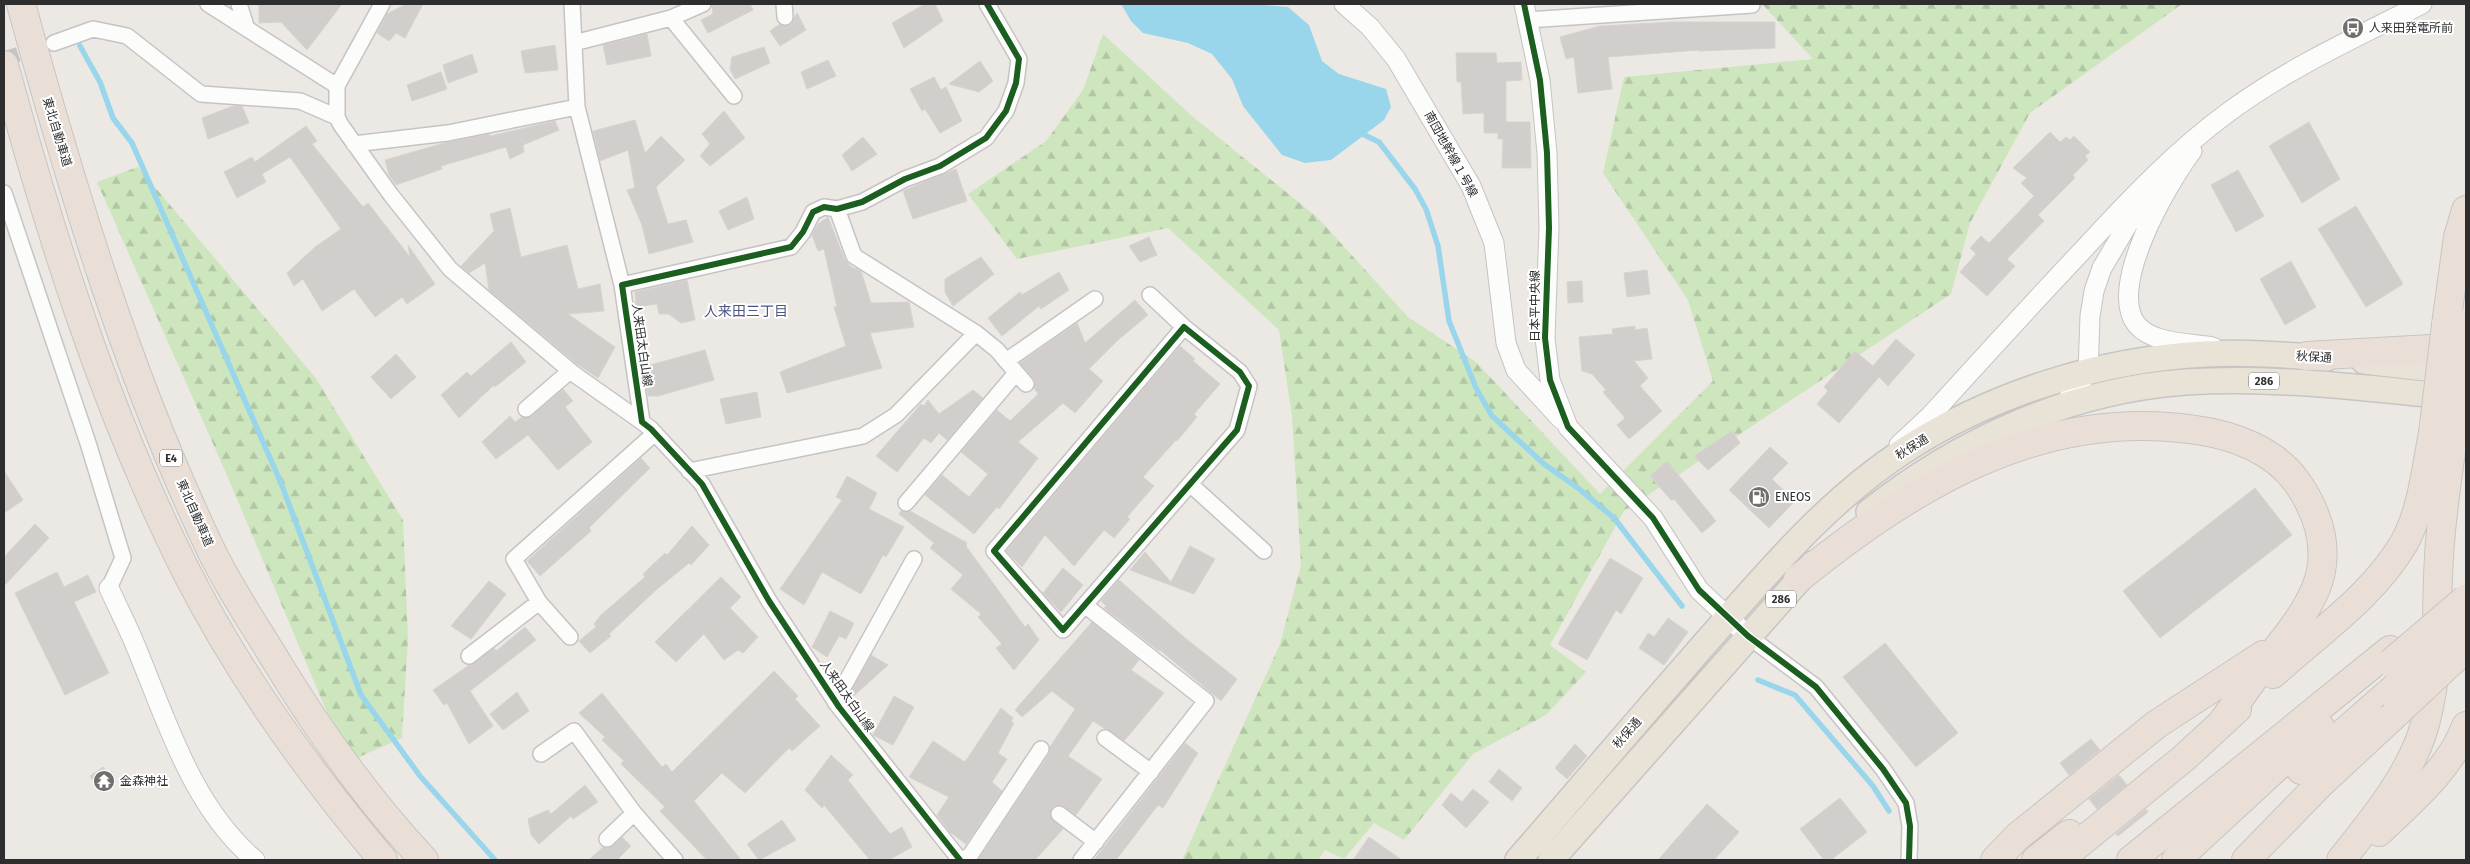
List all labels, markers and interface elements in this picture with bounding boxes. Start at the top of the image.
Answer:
bus stop icon: 人来田発電所前 [2341,16,2365,40]
place label: 人来田発電所前 [2369,21,2453,35]
street label: 東北自動車道 [40,96,74,168]
street label: 南団地幹線１号線 [1422,109,1480,199]
street label: 日本平中央線 [1528,270,1542,342]
street label: 人来田太白山線 [629,302,655,388]
district label: 人来田三丁目 [704,303,788,320]
street label: 秋保通 [2296,349,2332,365]
road number: 286 [2249,372,2279,390]
street label: 秋保通 [1893,432,1931,462]
road number: E4 [160,449,182,466]
street label: 東北自動車道 [174,477,216,549]
fuel station icon: ENEOS [1747,485,1771,509]
place label: ENEOS [1775,490,1811,504]
road number: 286 [1766,590,1796,608]
street label: 人来田太白山線 [817,658,877,734]
street label: 秋保通 [1610,715,1644,751]
temple icon: 金森神社 [92,769,116,793]
place label: 金森神社 [120,774,168,788]

